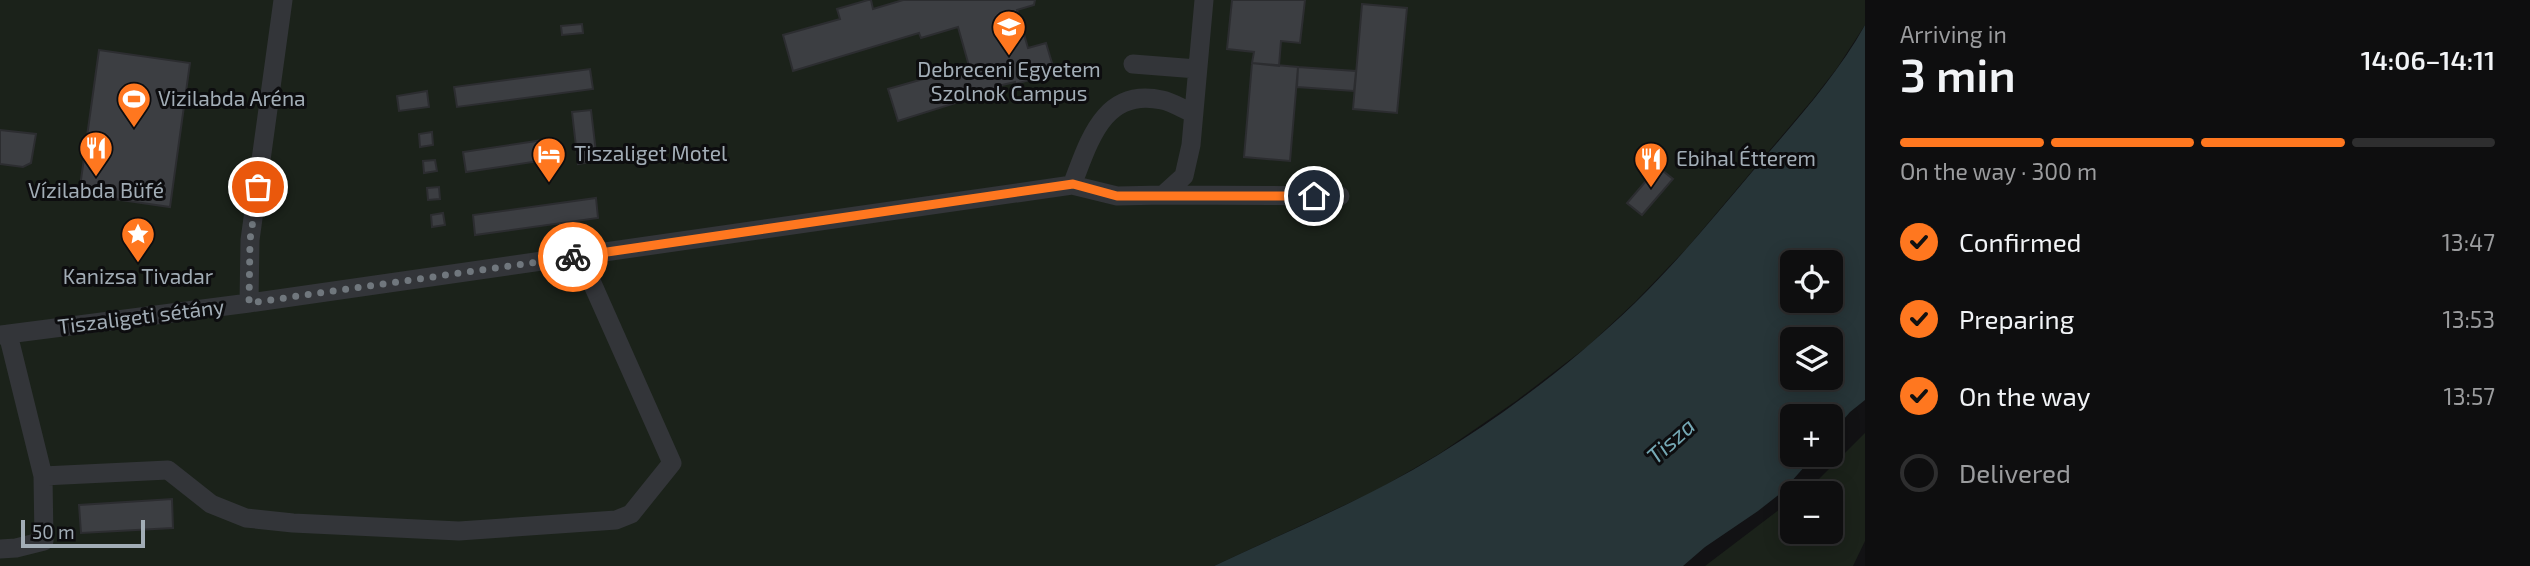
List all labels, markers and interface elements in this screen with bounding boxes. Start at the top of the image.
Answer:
school or university icon: Debreceni Egyetem Szolnok Campus [990,8,1028,57]
text: Arriving in [1900,20,2007,48]
text: 14:06–14:11 [2361,44,2495,75]
text: 3 min [1900,46,2016,101]
place label: Debreceni Egyetem Szolnok Campus [917,56,1101,105]
sports icon: Vizilabda Aréna [115,80,153,129]
place label: Vizilabda Aréna [158,85,306,110]
restaurant icon: Vízilabda Büfé [77,129,115,178]
hotel icon: Tiszaliget Motel [530,135,568,184]
place label: Tiszaliget Motel [574,140,728,165]
restaurant icon: Ebihal Étterem [1632,140,1670,189]
place label: Ebihal Étterem [1676,145,1816,170]
pin [228,157,288,217]
text: On the way · 300 m [1900,157,2097,185]
pin [1284,166,1344,226]
icon: bag [239,168,277,206]
place label: Vízilabda Büfé [28,177,164,202]
icon: home [1295,177,1333,215]
place icon: Kanizsa Tivadar [119,215,157,264]
courier [538,222,608,292]
icon: check [1900,223,1938,261]
text: Confirmed [1959,226,2082,257]
text: 13:47 [2442,228,2495,256]
icon: bike [554,238,592,276]
map controls [1780,250,1843,544]
button: locate [1780,250,1843,313]
place label: Kanizsa Tivadar [63,263,214,288]
street label: Tiszaligeti sétány [56,293,225,338]
icon: check [1900,300,1938,338]
text: Preparing [1959,303,2074,334]
text: 13:53 [2443,305,2495,333]
button: layers [1780,327,1843,390]
icon: check [1900,377,1938,415]
text: On the way [1959,380,2090,411]
text: 13:57 [2444,382,2495,410]
button: + [1780,404,1843,467]
water label: Tisza [1640,411,1700,469]
text: Delivered [1959,457,2071,488]
button: − [1780,481,1843,544]
scale bar [21,517,145,549]
text: 50 m [32,520,75,543]

